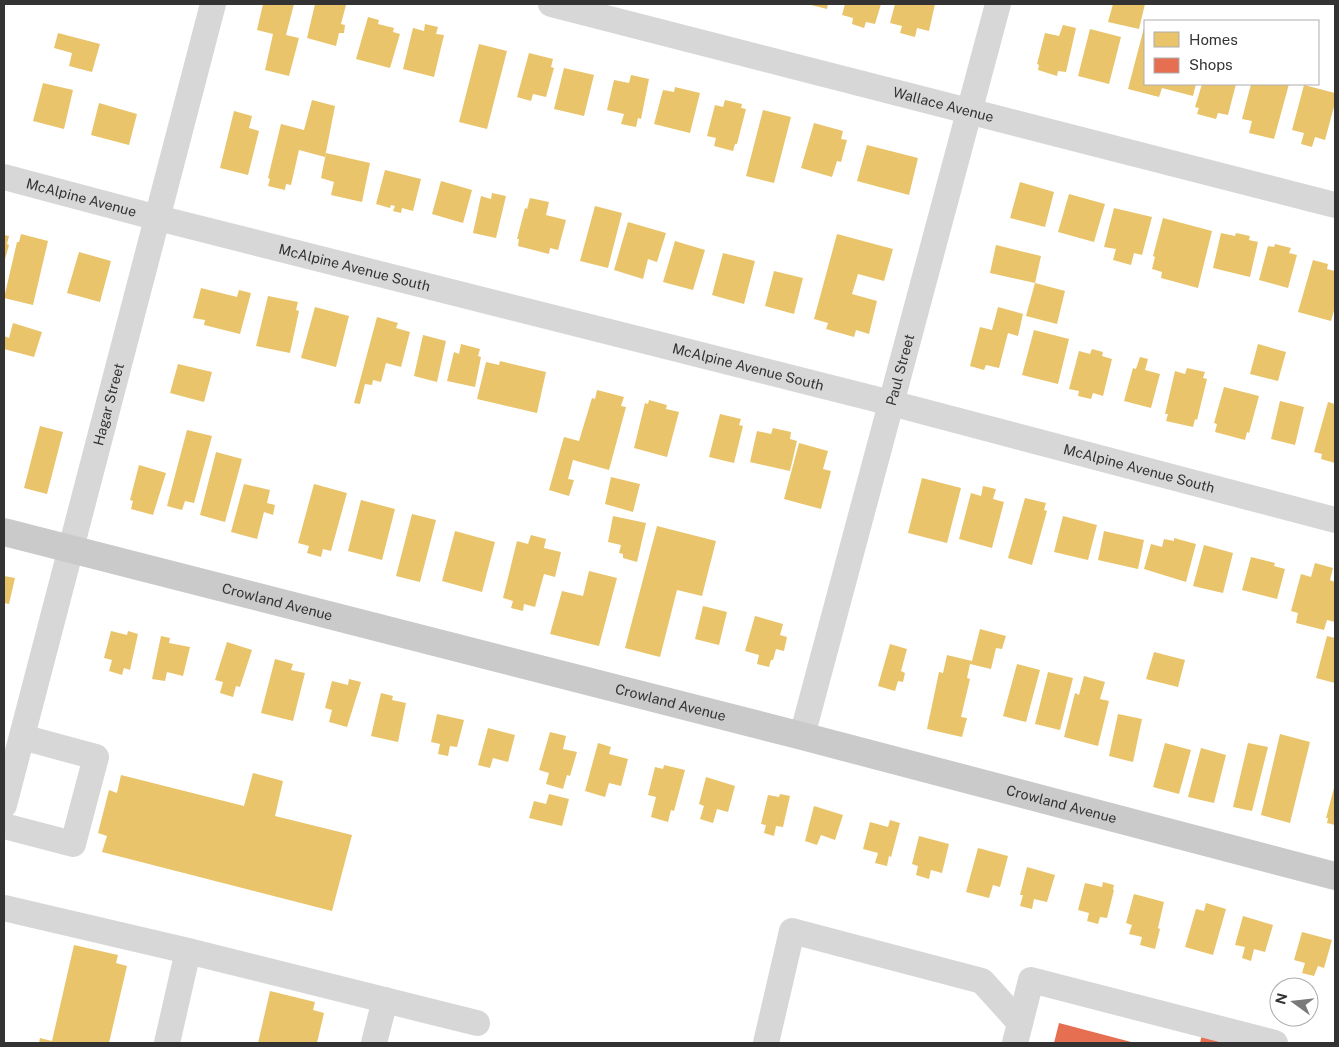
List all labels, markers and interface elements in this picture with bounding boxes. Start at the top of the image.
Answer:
legend [1144,20,1319,85]
text: Homes [1189,31,1238,48]
text: Shops [1189,56,1233,73]
street label: Wallace Avenue [891,84,995,125]
street label: McAlpine Avenue [24,175,138,220]
street label: McAlpine Avenue South [277,241,432,294]
street label: Paul Street [883,332,917,407]
street label: McAlpine Avenue South [671,340,826,394]
street label: Hagar Street [90,361,127,447]
street label: McAlpine Avenue South [1062,441,1216,496]
street label: Crowland Avenue [220,580,334,624]
street label: Crowland Avenue [614,681,728,724]
street label: Crowland Avenue [1005,782,1119,826]
north arrow [1269,977,1319,1027]
text: N [1272,991,1291,1006]

